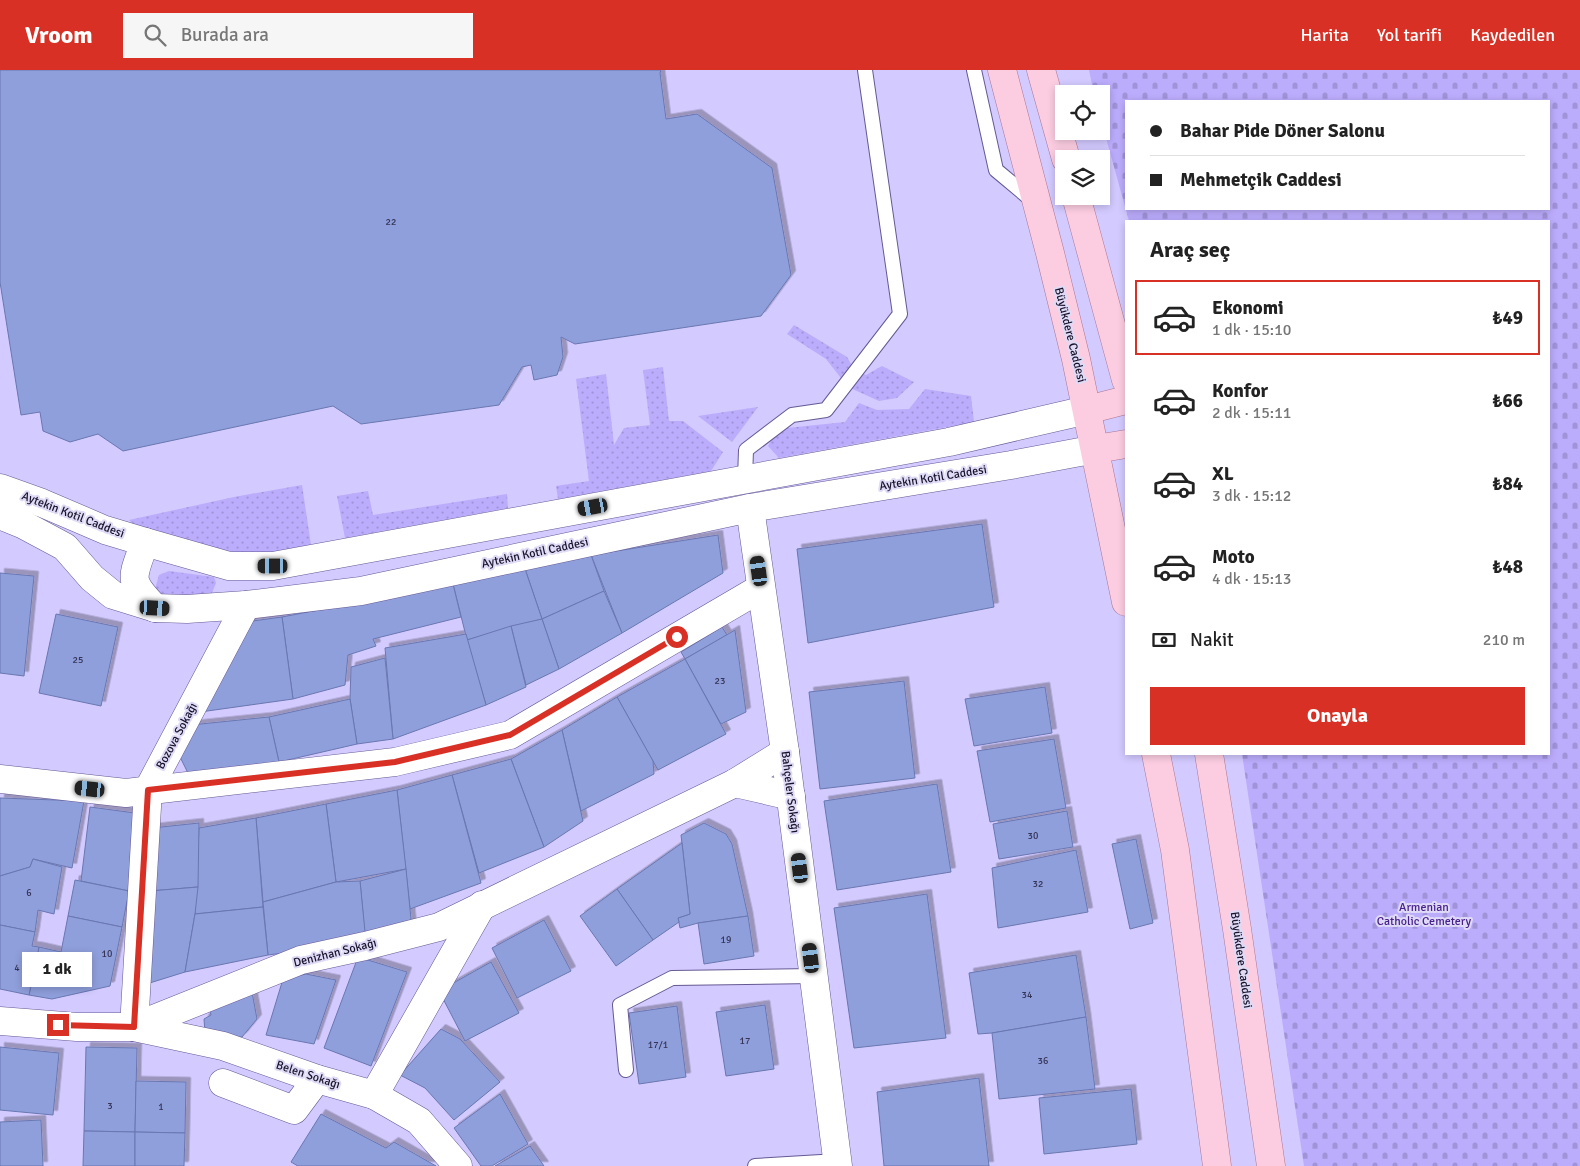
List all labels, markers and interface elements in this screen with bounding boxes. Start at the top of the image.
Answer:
search box [123,13,473,58]
text: Vroom [25,20,93,50]
icon: search [141,21,169,49]
text: Burada ara [181,23,269,47]
text: Harita [1300,24,1349,46]
text: Yol tarifi [1377,24,1442,46]
text: Kaydedilen [1470,24,1555,46]
map controls [1055,85,1110,205]
button: locate [1055,85,1110,140]
text: Bahar Pide Döner Salonu [1180,119,1385,143]
button: layers [1055,150,1110,205]
text: Mehmetçik Caddesi [1180,168,1342,192]
house number: 22 [386,216,396,228]
text: Araç seç [1150,236,1230,263]
street label: Büyükdere Caddesi [1051,286,1089,384]
icon: car [1152,295,1197,340]
text: Ekonomi [1212,296,1284,320]
text: ₺49 [1492,306,1523,330]
text: 1 dk · 15:10 [1212,320,1291,340]
icon: car [1152,378,1197,423]
text: Konfor [1212,379,1268,403]
text: ₺66 [1492,389,1523,413]
text: 2 dk · 15:11 [1212,403,1291,423]
icon: car [1152,461,1197,506]
street label: Aytekin Kotil Caddesi [878,462,988,494]
text: XL [1212,462,1234,486]
text: ₺84 [1492,472,1523,496]
text: 3 dk · 15:12 [1212,486,1291,506]
street label: Aytekin Kotil Caddesi [20,489,126,541]
car [576,497,609,517]
street label: Aytekin Kotil Caddesi [480,534,590,572]
icon: car [1152,544,1197,589]
text: Moto [1212,545,1255,569]
car [749,555,768,587]
text: ₺48 [1492,555,1523,579]
car [258,559,288,574]
text: 4 dk · 15:13 [1212,569,1291,589]
car [139,600,170,616]
route start [666,626,688,648]
icon: cash [1150,626,1178,654]
text: Nakit [1190,628,1234,652]
text: 210 m [1483,630,1525,650]
house number: 25 [73,654,83,666]
house number: 23 [715,675,725,687]
button: Onayla [1150,687,1525,745]
street label: Bozova Sokağı [153,700,201,772]
street label: Bahçeler Sokağı [778,750,802,834]
car [74,780,105,798]
house number: 30 [1028,830,1038,842]
car [790,852,809,884]
house number: 32 [1033,878,1043,890]
house number: 6 [26,887,32,899]
park label: Armenian Catholic Cemetery [1377,900,1472,929]
street label: Büyükdere Caddesi [1227,911,1255,1009]
house number: 19 [721,934,731,946]
street label: Denizhan Sokağı [292,935,378,971]
car [801,942,820,974]
house number: 10 [102,948,112,960]
callout: 1 dk [23,952,93,988]
text: 1 dk [42,959,72,979]
house number: 4 [14,962,20,974]
house number: 34 [1022,989,1033,1001]
route end [47,1014,69,1036]
house number: 17 [740,1035,750,1047]
house number: 17/1 [648,1039,668,1051]
house number: 36 [1038,1055,1048,1067]
street label: Belen Sokağı [274,1058,342,1092]
house number: 3 [107,1100,113,1112]
house number: 1 [158,1101,164,1113]

